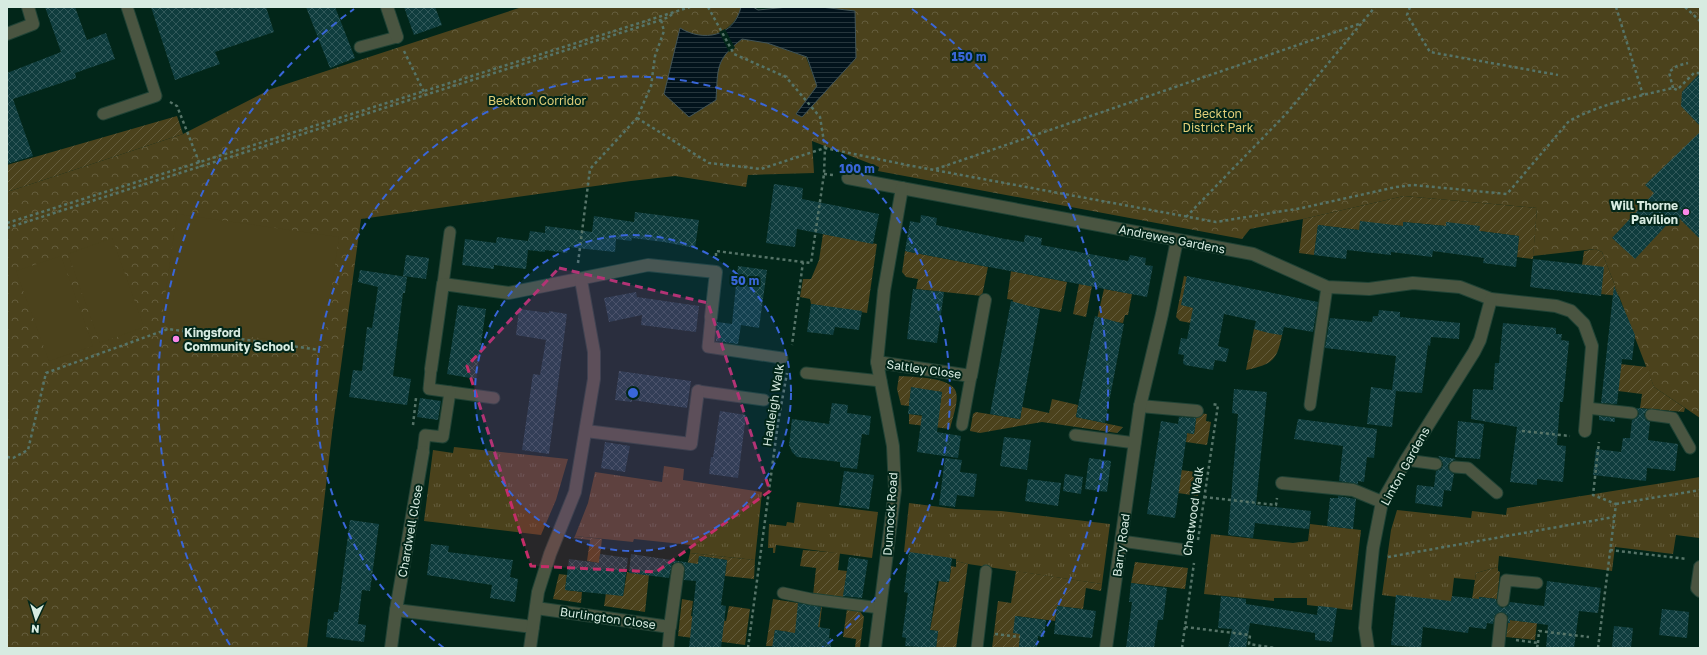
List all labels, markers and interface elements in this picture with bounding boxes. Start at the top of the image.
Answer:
text: 150 m [952,49,986,64]
park label: Beckton Corridor [488,93,586,108]
park label: Beckton District Park [1183,106,1254,135]
text: 100 m [839,161,875,176]
place label: Will Thorne Pavilion [1610,198,1678,227]
marker: Will Thorne Pavilion [1681,207,1691,217]
street label: Andrewes Gardens [1118,221,1226,257]
text: 50 m [731,273,759,288]
place label: Kingsford Community School [184,325,294,354]
marker: Kingsford Community School [171,334,181,344]
street label: Saltley Close [886,356,962,382]
street label: Hadleigh Walk [759,362,787,447]
centre of rings [626,386,640,400]
street label: Linton Gardens [1377,424,1433,508]
street label: Chetwood Walk [1179,465,1207,557]
street label: Dunnock Road [880,472,900,556]
street label: Chardwell Close [394,483,426,579]
street label: Barry Road [1109,512,1133,578]
north arrow [16,599,56,639]
street label: Burlington Close [559,604,657,632]
text: N [31,623,40,636]

